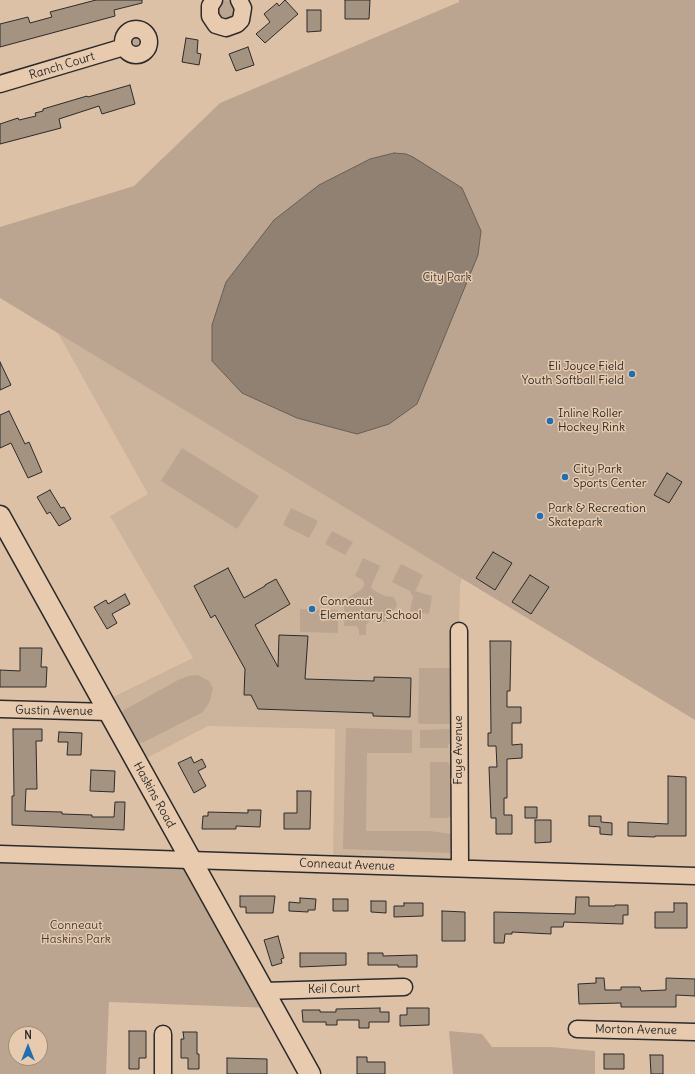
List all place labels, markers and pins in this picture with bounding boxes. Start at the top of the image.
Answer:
place label: Eli Joyce Field Youth Softball Field [522,360,624,388]
marker: Eli Joyce Field Youth Softball Field [627,369,637,379]
place label: Inline Roller Hockey Rink [558,407,625,435]
marker: Inline Roller Hockey Rink [545,416,555,426]
place label: City Park Sports Center [573,463,647,491]
marker: City Park Sports Center [560,472,570,482]
place label: Park & Recreation Skatepark [548,502,646,530]
marker: Park & Recreation Skatepark [535,511,545,521]
place label: Conneaut Elementary School [320,595,421,623]
marker: Conneaut Elementary School [307,604,317,614]

